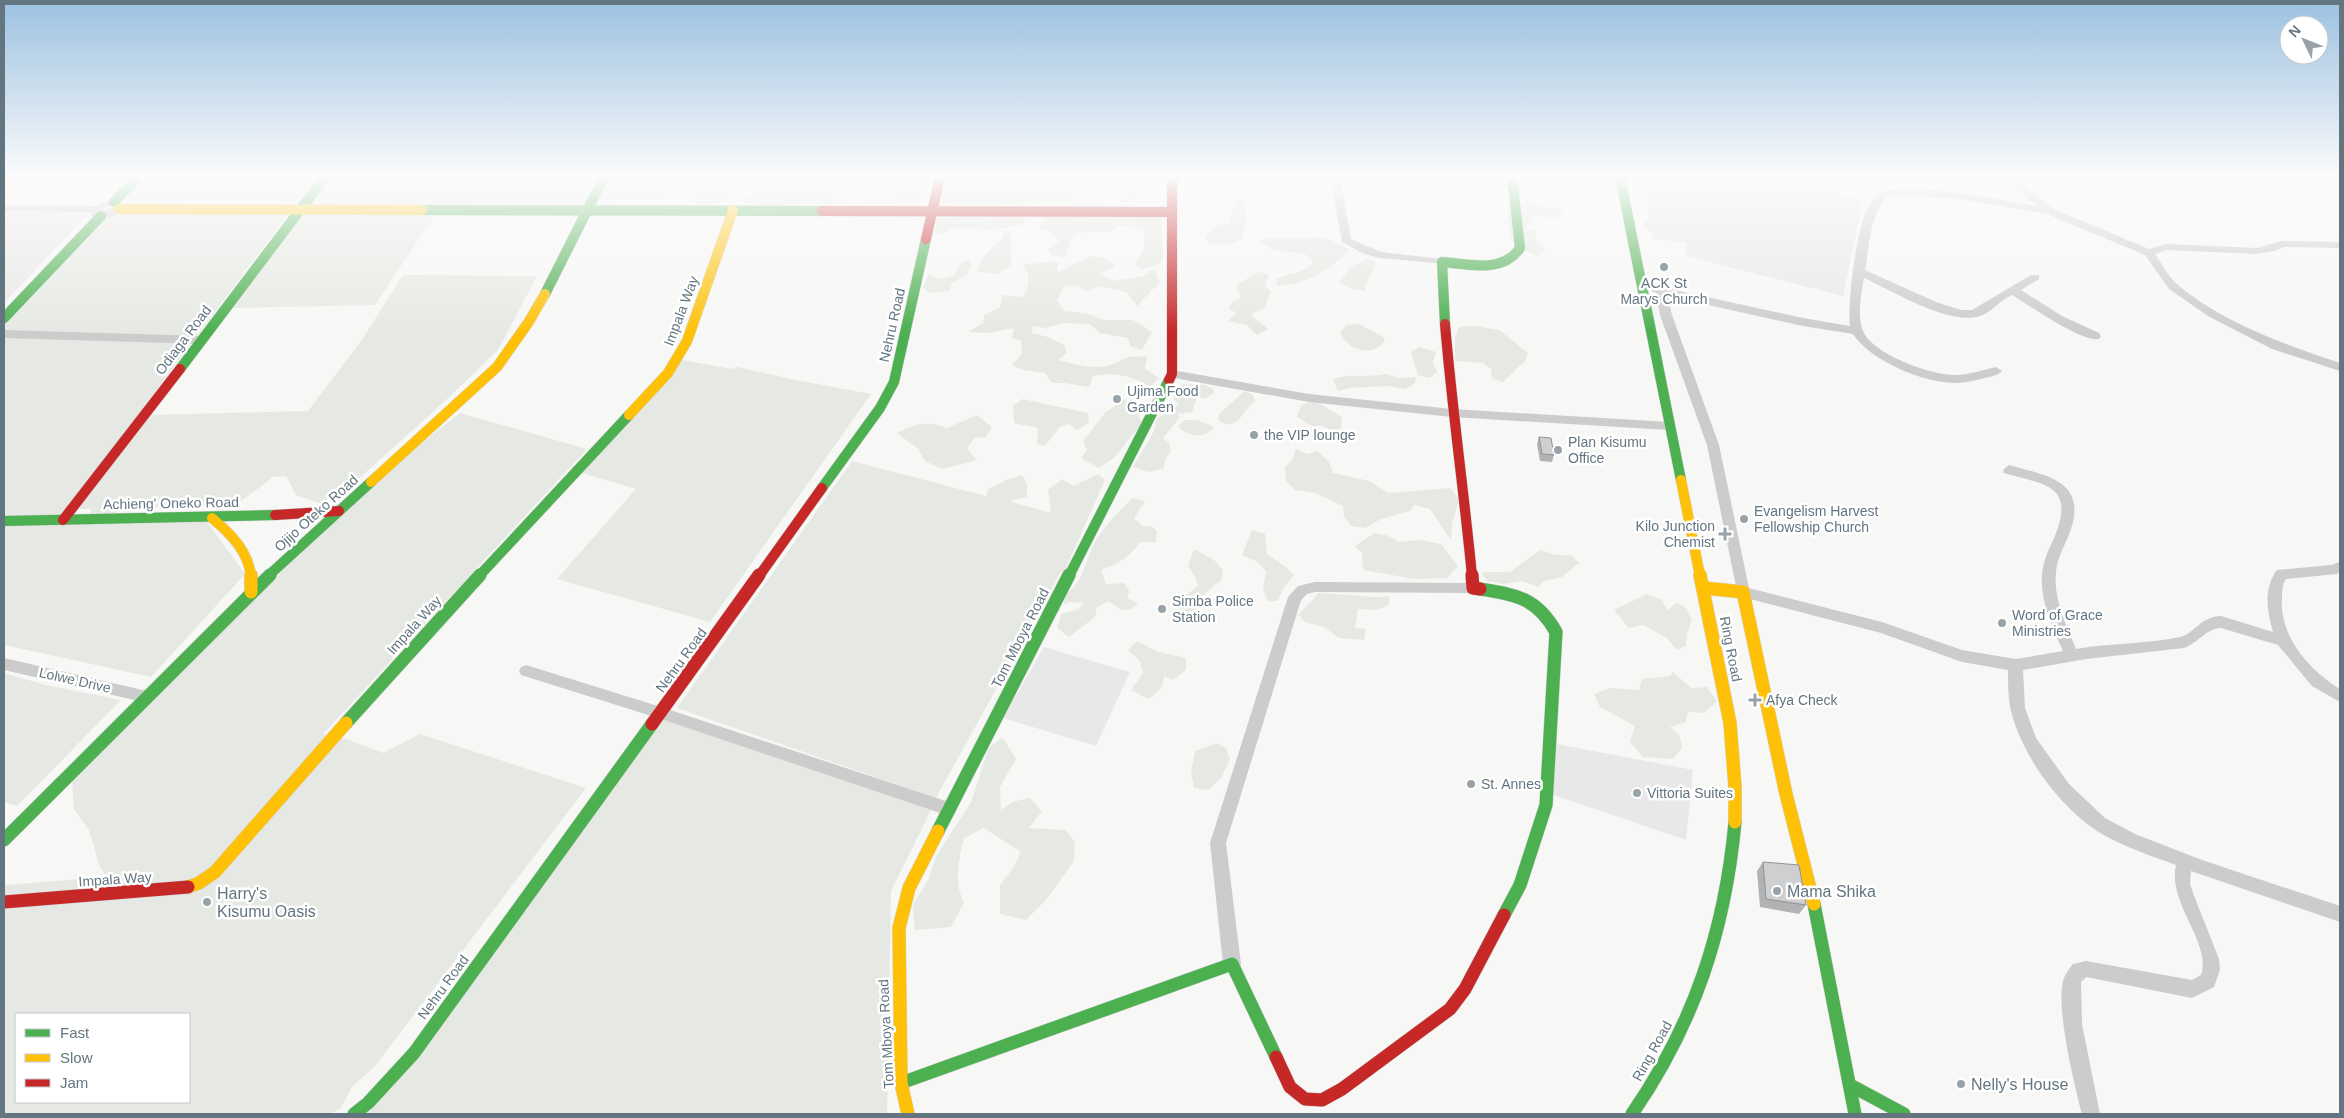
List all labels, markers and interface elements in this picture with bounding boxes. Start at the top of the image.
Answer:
north arrow [2279,15,2329,65]
text: N [2285,22,2304,40]
marker: ACK St Marys Church [1658,261,1670,273]
street label: Impala Way [660,274,702,348]
place label: ACK St Marys Church [1620,275,1708,307]
street label: Nehru Road [876,286,908,364]
street label: Odiaga Road [152,302,214,378]
place label: Ujima Food Garden [1127,383,1199,415]
marker: Ujima Food Garden [1111,393,1123,405]
place label: the VIP lounge [1264,427,1356,443]
marker: the VIP lounge [1248,429,1260,441]
place label: Plan Kisumu Office [1568,434,1647,466]
marker: Plan Kisumu Office [1552,444,1564,456]
street label: Ojijo Oteko Road [271,471,361,555]
street label: Achieng' Oneko Road [103,494,239,512]
place label: Evangelism Harvest Fellowship Church [1754,503,1879,535]
marker: Evangelism Harvest Fellowship Church [1738,513,1750,525]
place label: Kilo Junction Chemist [1636,518,1715,550]
marker: Kilo Junction Chemist [1719,528,1731,540]
street label: Tom Mboya Road [988,585,1052,691]
street label: Impala Way [384,592,444,658]
place label: Simba Police Station [1172,593,1254,625]
marker: Simba Police Station [1156,603,1168,615]
place label: Word of Grace Ministries [2012,607,2103,639]
street label: Ring Road [1717,615,1745,683]
marker: Word of Grace Ministries [1996,617,2008,629]
street label: Nehru Road [652,625,710,695]
street label: Lolwe Drive [38,664,113,696]
place label: Afya Check [1766,692,1839,708]
marker: Afya Check [1748,693,1762,707]
place label: St. Annes [1481,776,1541,792]
marker: St. Annes [1465,778,1477,790]
place label: Vittoria Suites [1647,785,1733,801]
marker: Vittoria Suites [1631,787,1643,799]
street label: Impala Way [78,868,152,890]
place label: Mama Shika [1787,883,1876,900]
place label: Harry's Kisumu Oasis [217,885,316,920]
marker: Mama Shika [1771,885,1783,897]
marker: Harry's Kisumu Oasis [201,896,213,908]
street label: Nehru Road [414,952,472,1022]
street label: Tom Mboya Road [875,979,897,1089]
legend [15,1013,190,1103]
street label: Ring Road [1629,1018,1675,1084]
text: Fast [60,1024,90,1041]
text: Slow [60,1049,93,1066]
text: Jam [60,1074,88,1091]
place label: Nelly's House [1971,1076,2068,1093]
marker: Nelly's House [1955,1078,1967,1090]

